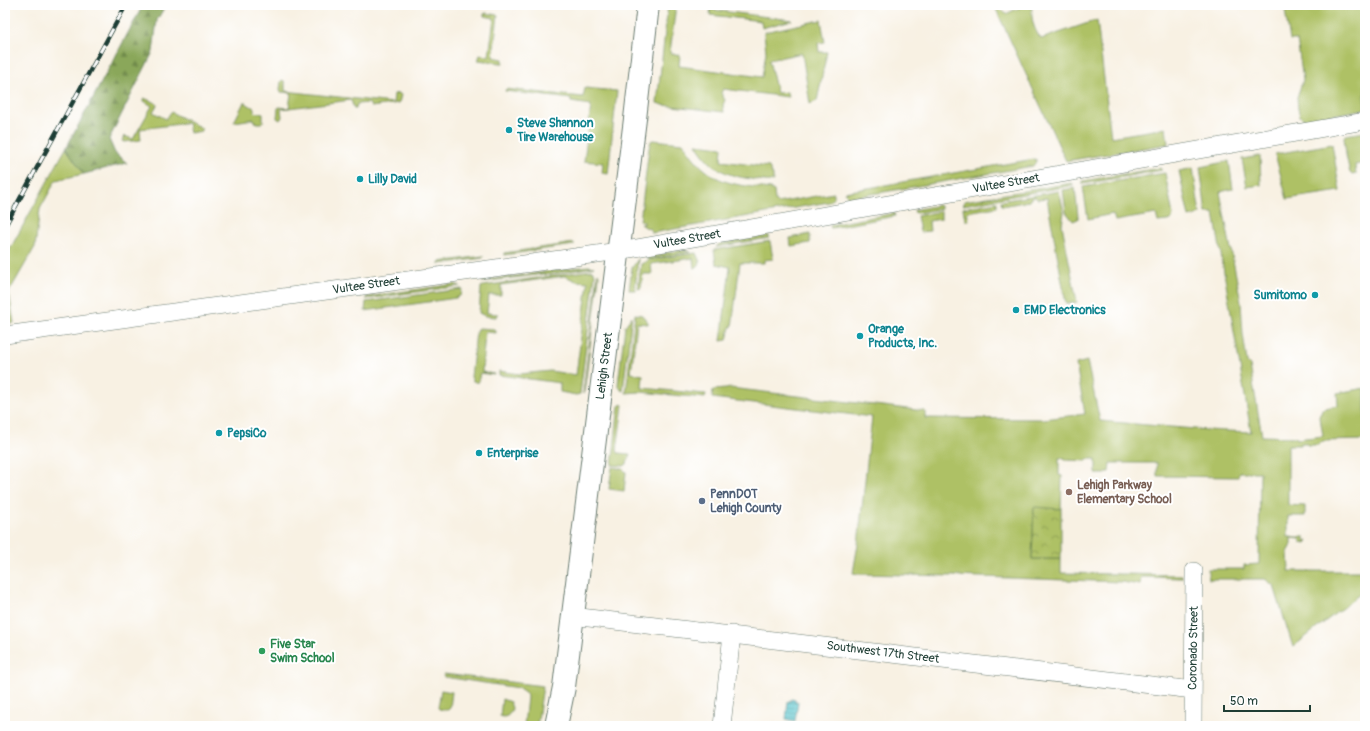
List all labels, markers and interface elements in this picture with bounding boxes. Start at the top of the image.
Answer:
place label: Steve Shannon Tire Warehouse [516,116,595,145]
marker: Steve Shannon Tire Warehouse [504,125,514,135]
street label: Vultee Street [971,170,1041,197]
place label: Lilly David [368,172,417,187]
marker: Lilly David [355,174,365,184]
street label: Vultee Street [652,226,722,253]
street label: Vultee Street [331,273,401,298]
place label: Sumitomo [1254,288,1308,303]
marker: Sumitomo [1310,290,1320,300]
place label: EMD Electronics [1024,303,1106,318]
marker: EMD Electronics [1011,305,1021,315]
place label: Orange Products, Inc. [868,322,937,351]
street label: Lehigh Street [593,331,616,400]
marker: Orange Products, Inc. [855,331,865,341]
place label: PepsiCo [227,426,267,441]
marker: PepsiCo [214,428,224,438]
place label: Enterprise [487,446,539,461]
marker: Enterprise [474,448,484,458]
place label: Lehigh Parkway Elementary School [1077,478,1172,507]
place label: PennDOT Lehigh County [710,487,782,516]
marker: Lehigh Parkway Elementary School [1064,487,1074,497]
marker: PennDOT Lehigh County [697,496,707,506]
street label: Coronado Street [1185,606,1202,690]
place label: Five Star Swim School [270,637,335,666]
street label: Southwest 17th Street [826,638,940,667]
marker: Five Star Swim School [257,646,267,656]
scale bar [1224,687,1310,713]
text: 50 m [1230,694,1258,709]

